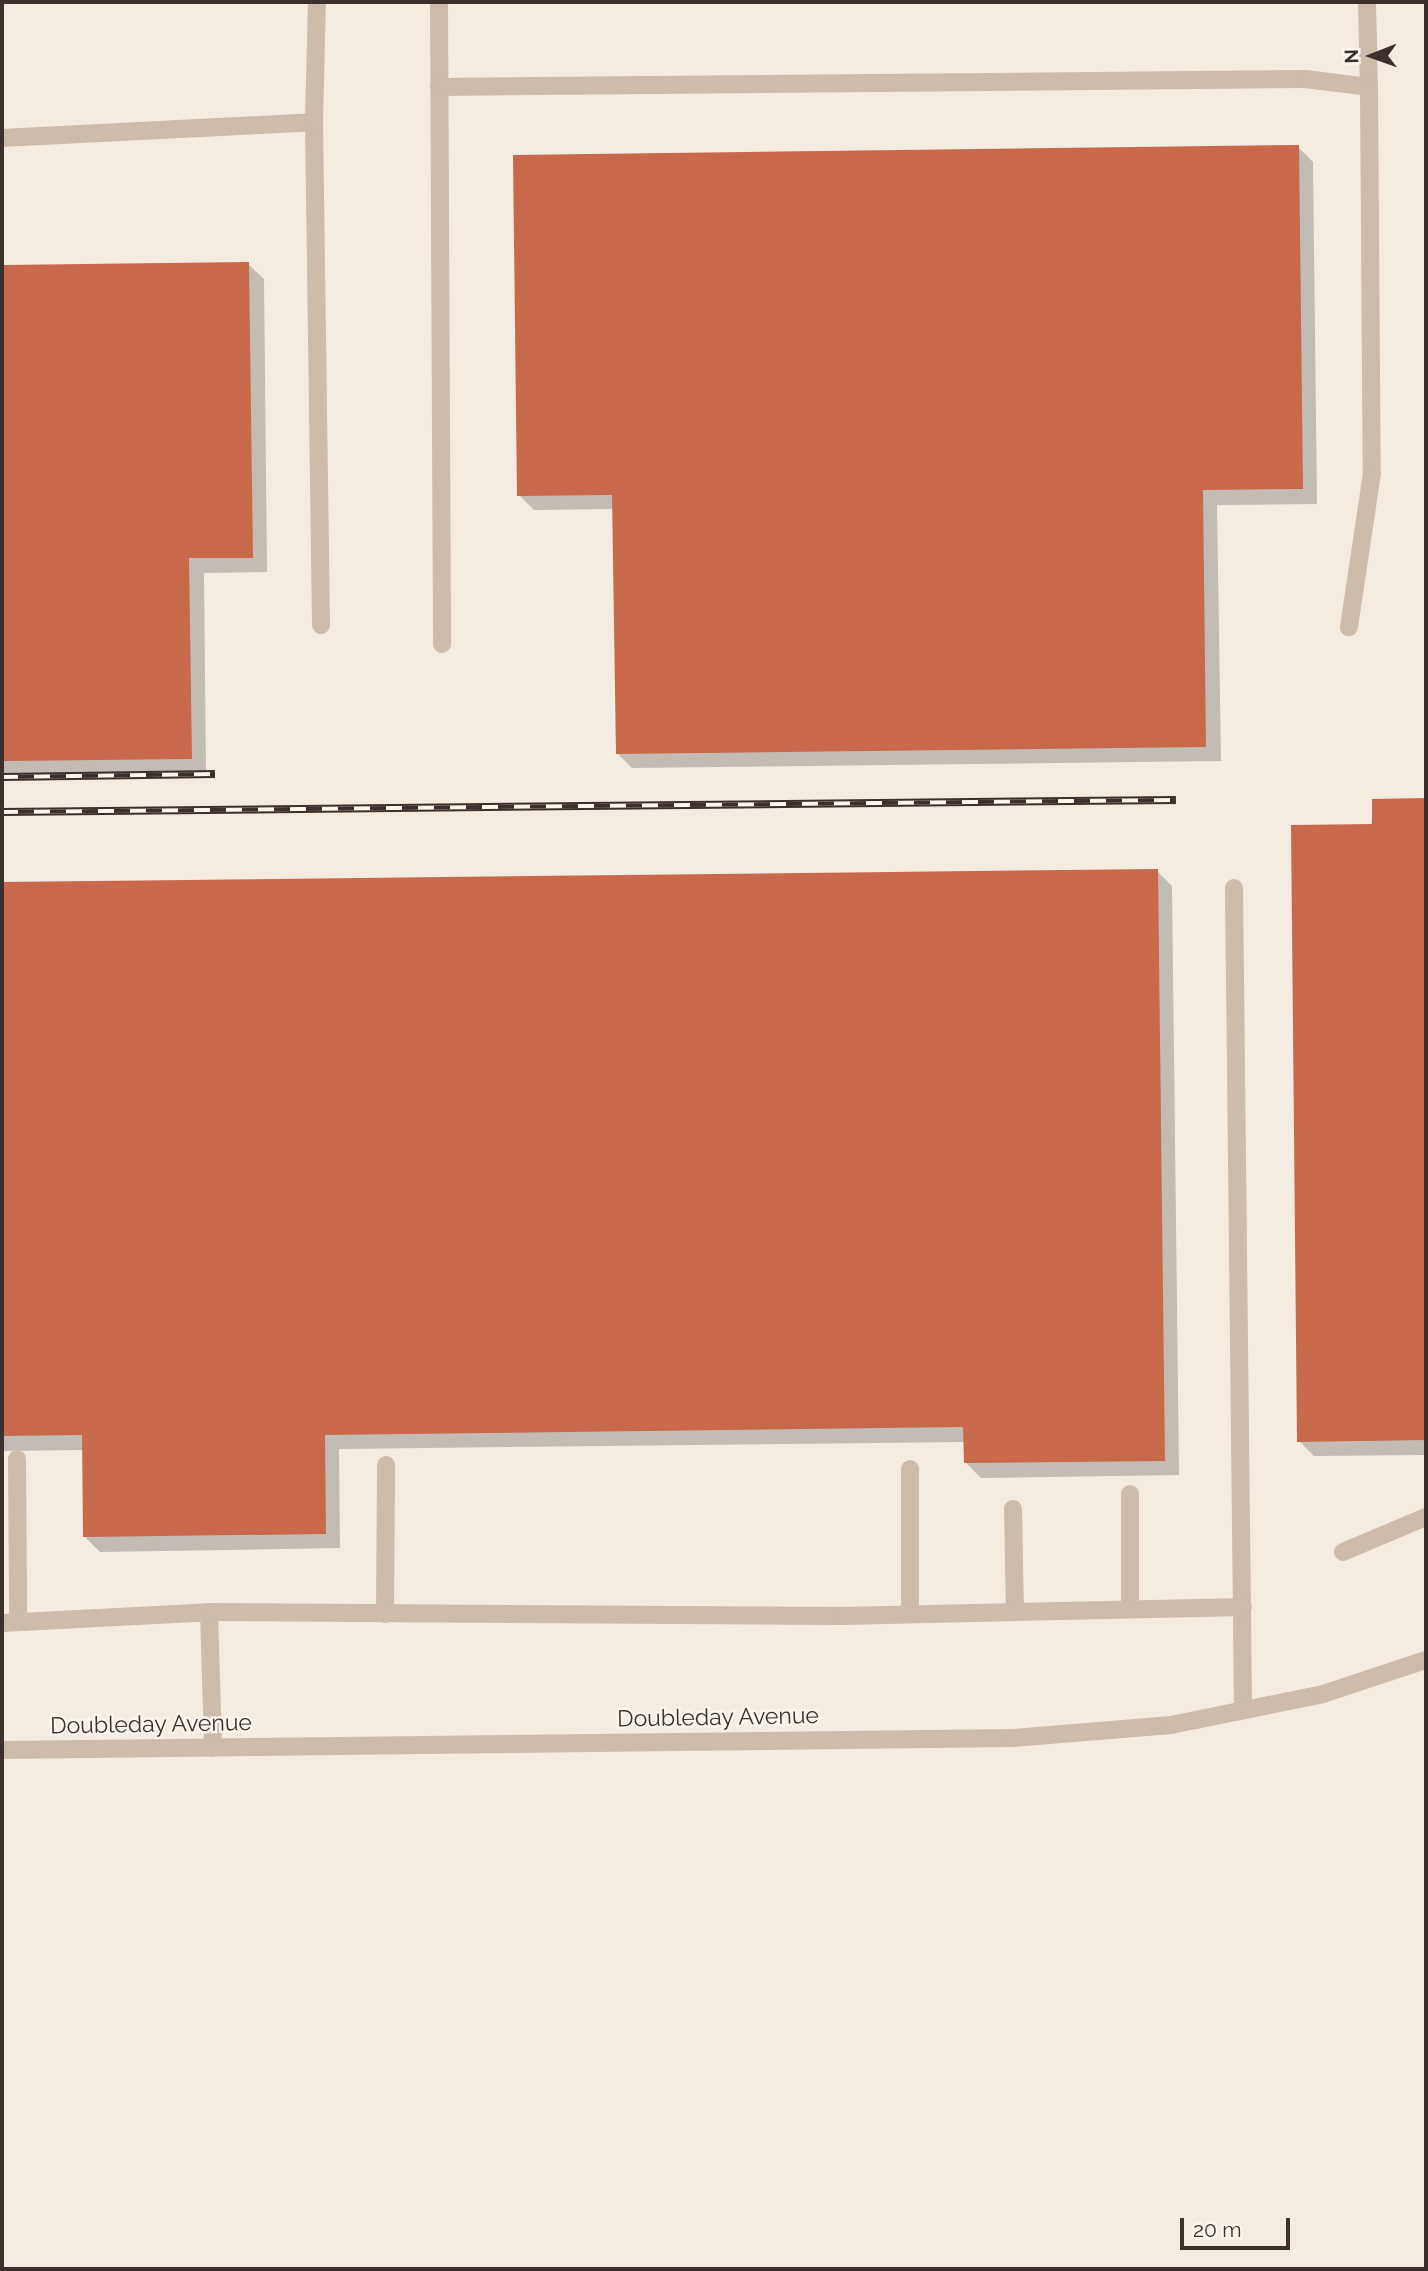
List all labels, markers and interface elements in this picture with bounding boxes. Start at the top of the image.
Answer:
north arrow [1337,21,1407,91]
text: N [1340,49,1362,64]
street label: Doubleday Avenue [616,1701,820,1733]
street label: Doubleday Avenue [49,1708,253,1740]
scale bar [1183,2204,1293,2248]
text: 20 m [1193,2217,1241,2242]

